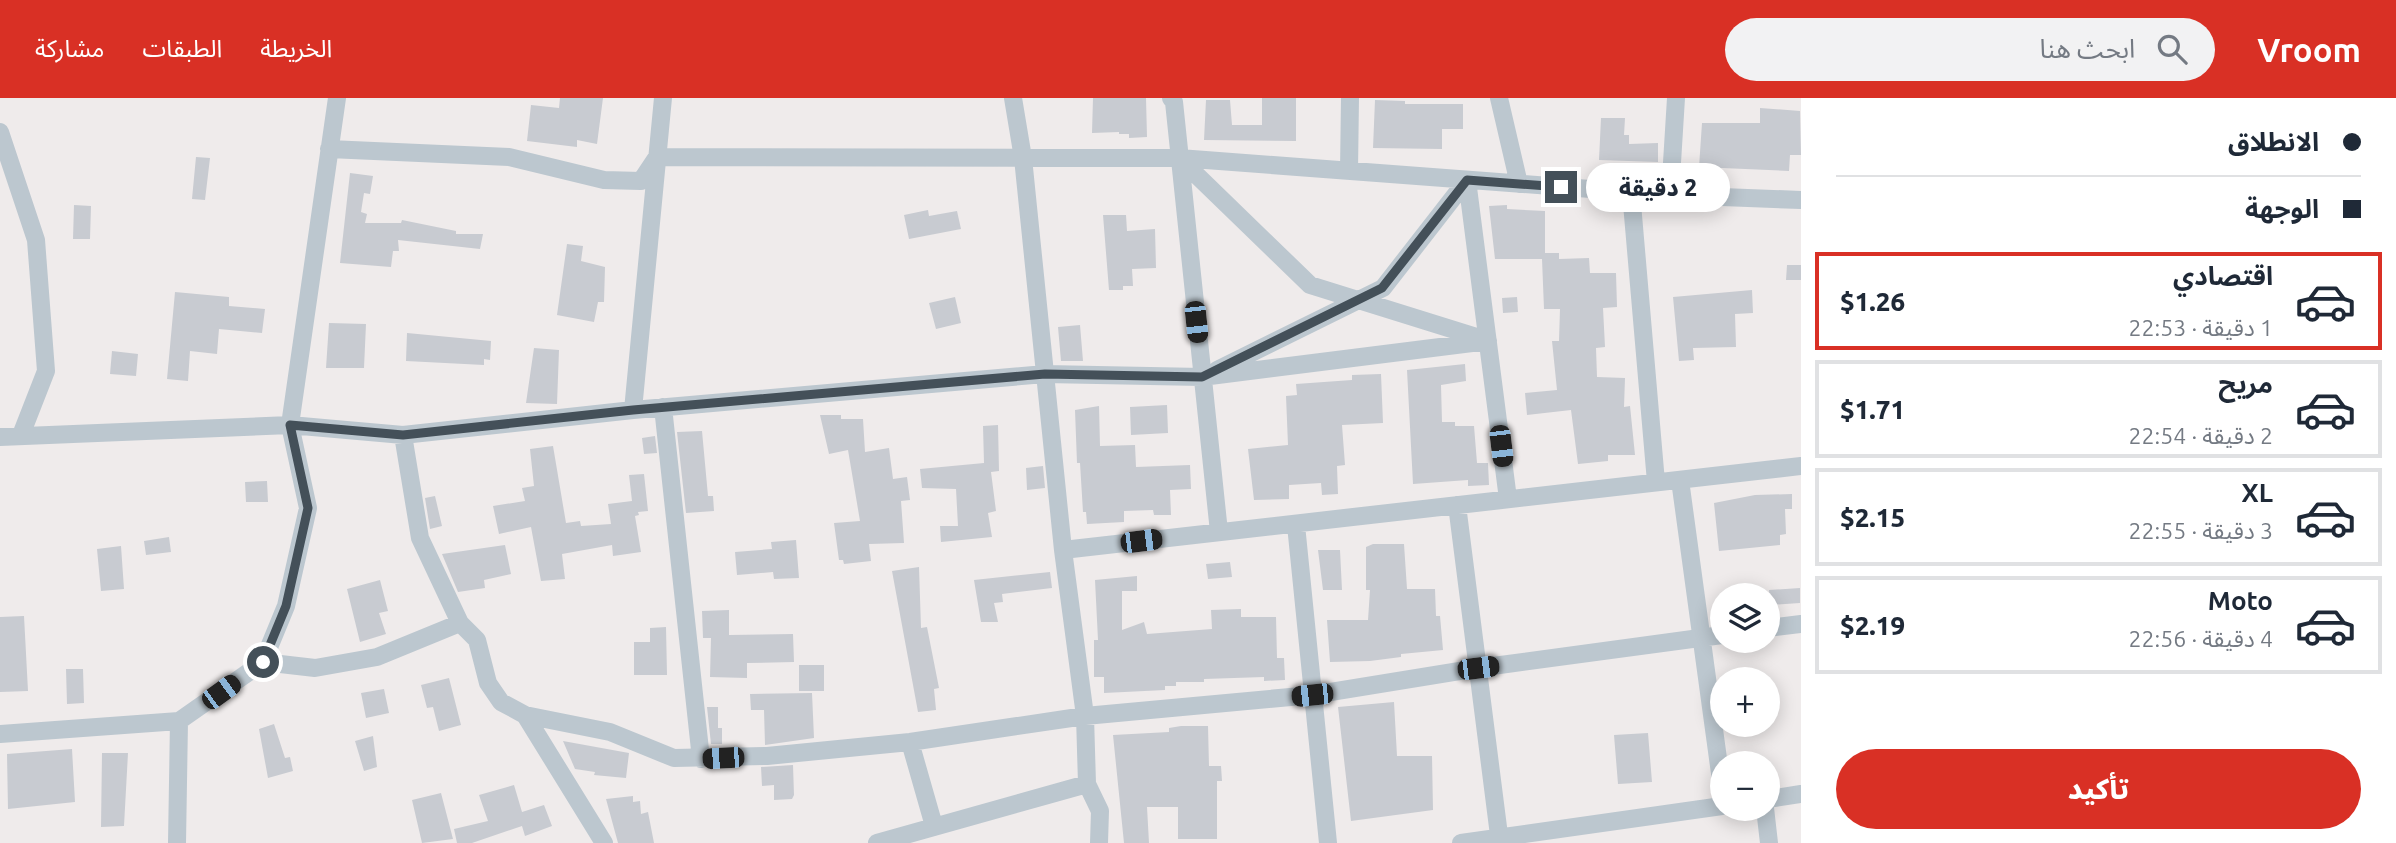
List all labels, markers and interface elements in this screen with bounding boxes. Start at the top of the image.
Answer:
search box [1725,18,2215,81]
icon: search [2153,30,2191,68]
text: Vroom [2257,31,2361,68]
text: ابحث هنا [2040,34,2135,63]
text: مشاركة [35,35,104,62]
text: الطبقات [142,35,222,62]
text: الخريطة [260,35,332,62]
text: الانطلاق [2228,127,2319,156]
callout: 2 دقيقة [1586,162,1729,212]
route end [1545,171,1577,203]
text: 2 دقيقة [1619,175,1697,200]
text: الوجهة [2245,194,2319,223]
text: اقتصادي [2173,261,2273,290]
icon: car [2294,270,2357,333]
text: $1.26 [1840,287,1905,316]
car [1184,300,1209,344]
text: 1 دقيقة · 22:53 [2129,315,2273,340]
text: مريح [2218,369,2273,398]
icon: car [2294,378,2357,441]
text: $1.71 [1840,395,1905,424]
text: 2 دقيقة · 22:54 [2129,423,2273,448]
car [1489,424,1514,468]
text: XL [2242,478,2273,507]
icon: car [2294,486,2357,549]
text: $2.15 [1840,503,1905,532]
text: 3 دقيقة · 22:55 [2129,518,2273,543]
car [1119,528,1164,554]
map controls [1710,583,1780,821]
button: layers [1710,583,1780,653]
text: Moto [2208,586,2273,615]
icon: car [2294,594,2357,657]
text: $2.19 [1840,611,1905,640]
text: 4 دقيقة · 22:56 [2129,626,2273,651]
route start [247,646,279,678]
car [1456,655,1501,681]
button: + [1710,667,1780,737]
car [198,671,245,713]
car [1291,682,1334,708]
car [702,746,745,770]
button: تأكيد [1836,749,2361,829]
button: − [1710,751,1780,821]

